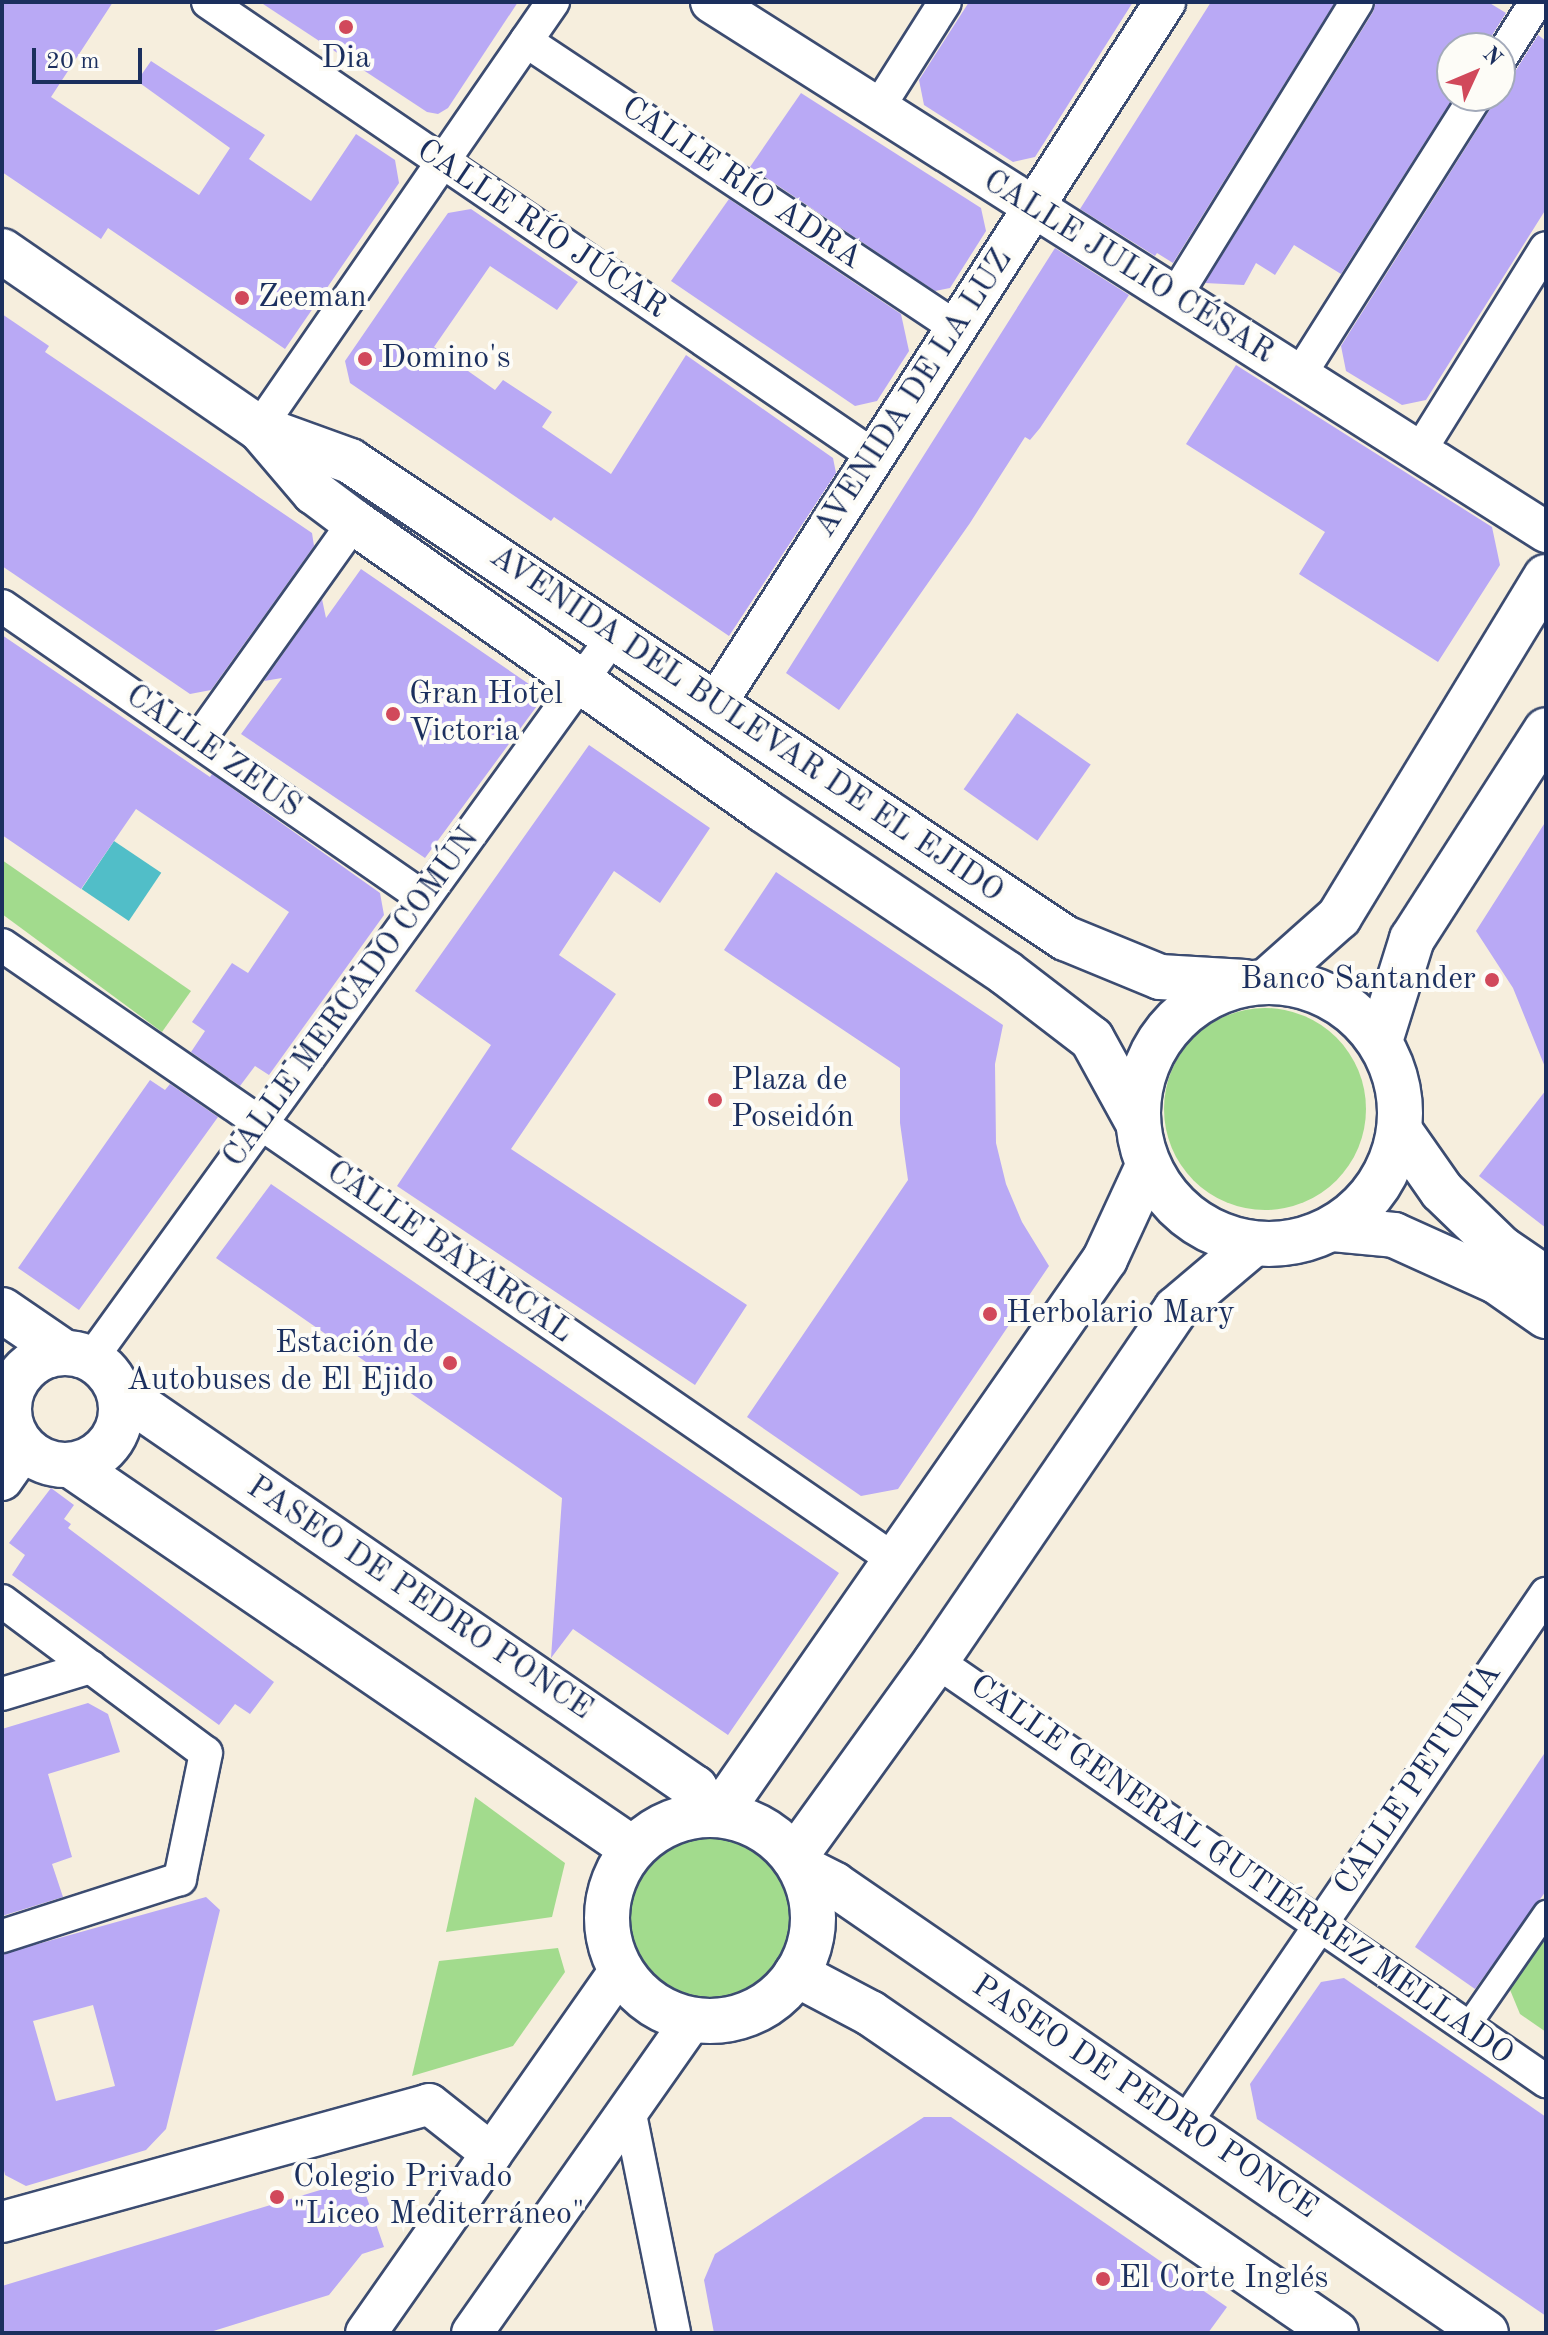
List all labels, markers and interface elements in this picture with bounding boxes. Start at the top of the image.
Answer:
marker: Dia [337,18,355,36]
scale bar [36,32,146,82]
north arrow [1436,32,1516,112]
place label: Dia [321,40,371,78]
text: N [1478,43,1506,70]
text: 20 m [46,50,100,74]
street label: CALLE RÍO ADRA [613,89,869,279]
street label: CALLE RÍO JÚCAR [409,132,673,328]
street label: CALLE JULIO CÉSAR [975,163,1281,373]
street label: AVENIDA DE LA LUZ [806,243,1022,545]
place label: Zeeman [258,279,367,317]
marker: Zeeman [233,289,251,307]
place label: Domino's [381,340,511,378]
marker: Domino's [356,350,374,368]
street label: AVENIDA DEL BULEVAR DE EL EJIDO [482,538,1010,912]
street label: CALLE ZEUS [118,677,308,827]
place label: Gran Hotel Victoria [409,677,563,752]
marker: Gran Hotel Victoria [384,705,402,723]
street label: CALLE MERCADO COMÚN [216,821,488,1175]
place label: Banco Santander [1240,961,1476,999]
marker: Banco Santander [1483,971,1501,989]
place label: Plaza de Poseidón [731,1063,854,1138]
marker: Plaza de Poseidón [706,1091,724,1109]
street label: CALLE BAYARCAL [318,1153,580,1353]
place label: Herbolario Mary [1006,1295,1235,1333]
marker: Herbolario Mary [981,1305,999,1323]
place label: Estación de Autobuses de El Ejido [127,1326,434,1401]
marker: Estación de Autobuses de El Ejido [441,1354,459,1372]
street label: PASEO DE PEDRO PONCE [239,1469,599,1729]
street label: CALLE PETUNIA [1327,1657,1511,1903]
street label: CALLE GENERAL GUTIÉRREZ MELLADO [962,1668,1520,2074]
street label: PASEO DE PEDRO PONCE [964,1968,1324,2228]
place label: Colegio Privado "Liceo Mediterráneo" [293,2160,585,2235]
marker: Colegio Privado "Liceo Mediterráneo" [268,2188,286,2206]
place label: El Corte Inglés [1119,2260,1328,2298]
marker: El Corte Inglés [1094,2270,1112,2288]

